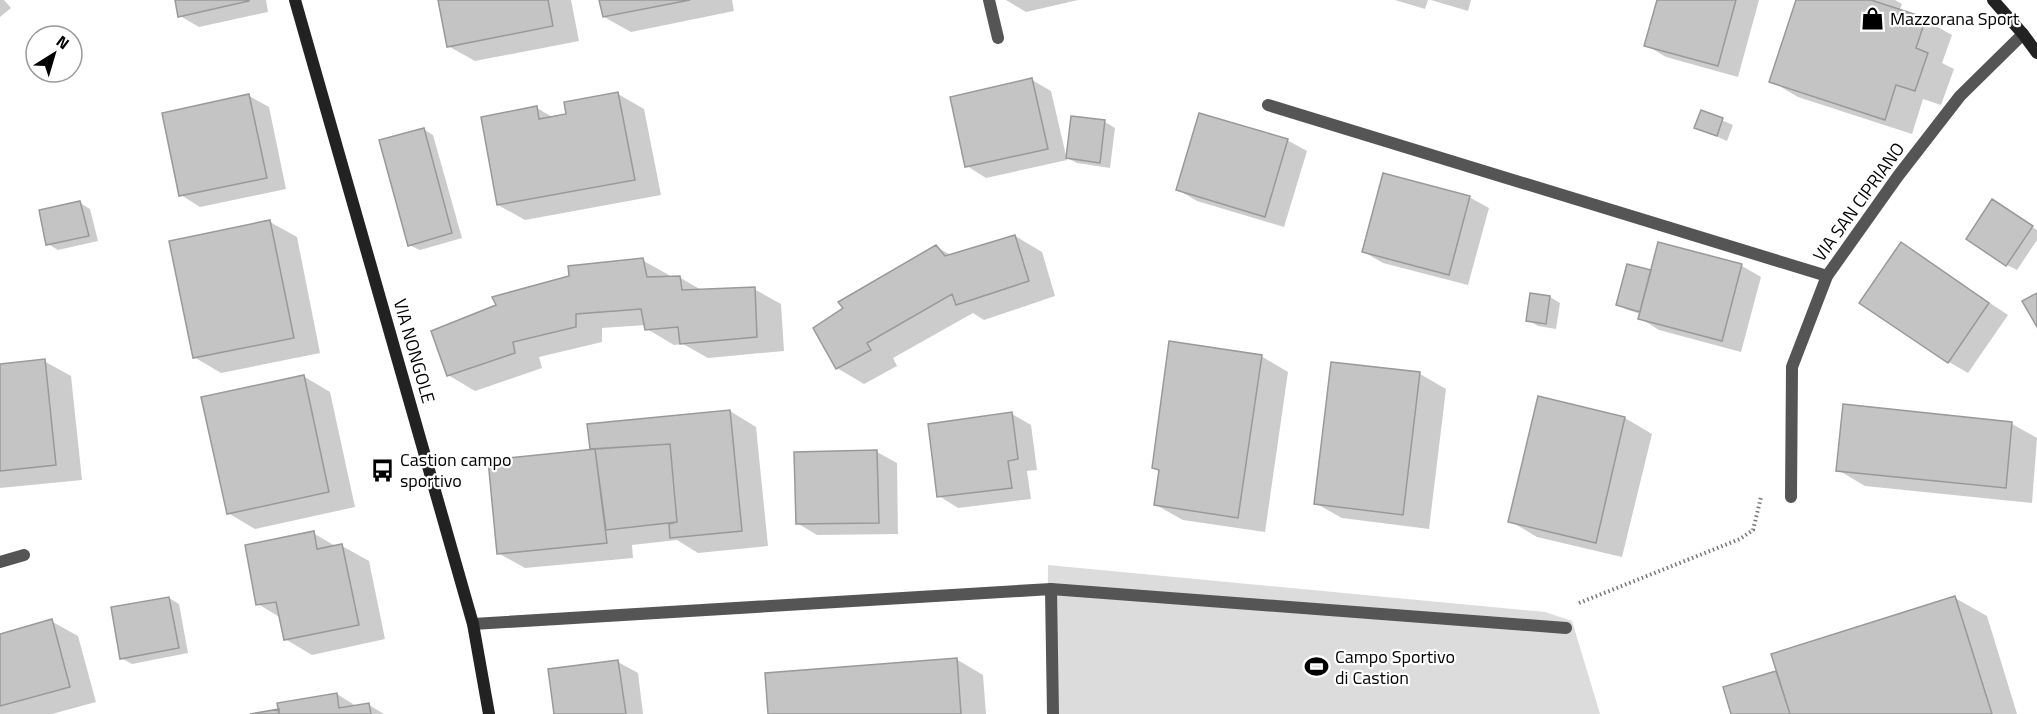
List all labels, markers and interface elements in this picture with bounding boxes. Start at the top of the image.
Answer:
place label: Mazzorana Sport [1890,5,2020,32]
shop icon: Mazzorana Sport [1859,6,1885,32]
north arrow [24,24,84,84]
text: N [51,29,75,55]
street label: VIA SAN CIPRIANO [1806,137,1911,267]
street label: VIA NONGOLE [387,296,442,406]
place label: Castion campo sportivo [400,446,511,494]
bus stop icon: Castion campo sportivo [369,457,395,483]
place label: Campo Sportivo di Castion [1335,643,1455,691]
sports icon: Campo Sportivo di Castion [1304,654,1330,680]

